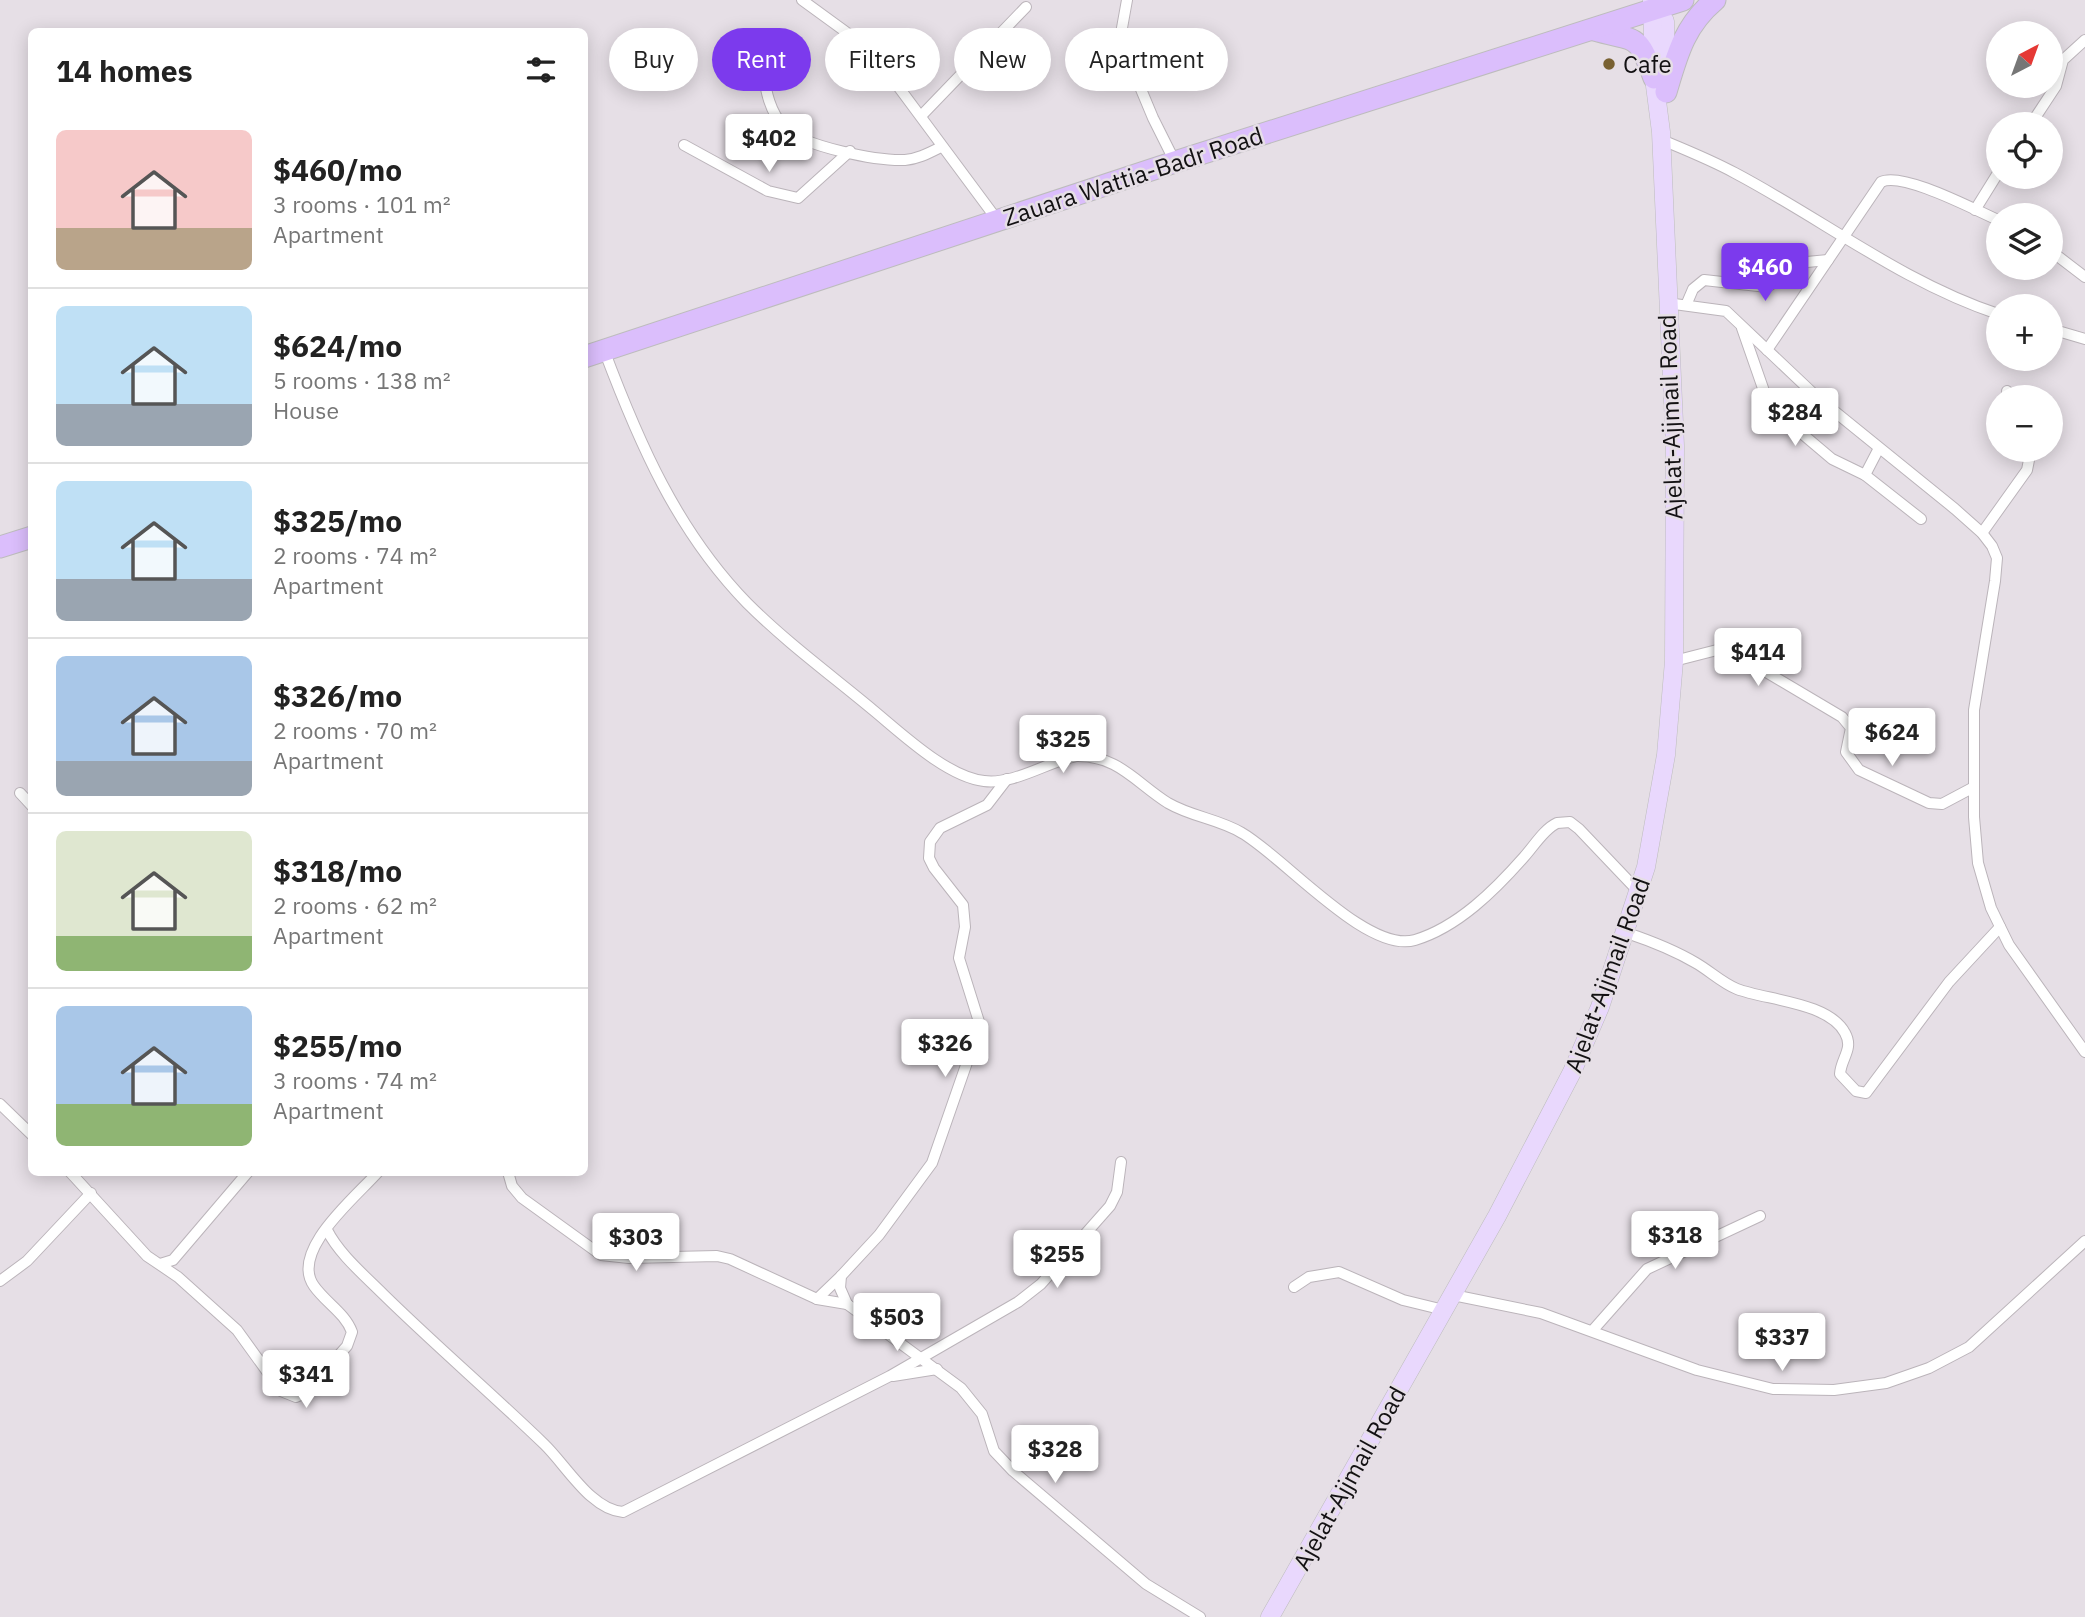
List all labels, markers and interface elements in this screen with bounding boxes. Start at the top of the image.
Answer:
north arrow [1986,21,2063,98]
map controls [1986,21,2063,462]
chip: Buy [609,28,698,91]
chip: Rent [712,28,811,91]
chip: Filters [825,28,940,91]
chip: New [954,28,1051,91]
chip: Apartment [1065,28,1228,91]
place label: Cafe [1623,48,1672,80]
text: 14 homes [56,51,193,90]
icon: filters [522,51,560,89]
marker: Cafe [1601,56,1617,72]
button: locate [1986,112,2063,189]
pin: $402 [728,114,810,174]
street label: Zauara Wattia-Badr Road [999,119,1267,233]
text: $402 [741,122,797,152]
text: $460/mo [273,150,402,189]
icon: home [112,158,196,242]
text: 3 rooms · 101 m² [273,189,451,219]
button: layers [1986,203,2063,280]
text: Apartment [273,219,384,249]
pin: $460 [1724,244,1806,303]
text: $460 [1737,251,1793,281]
button: + [1986,294,2063,371]
street label: Ajelat-Ajjmail Road [1650,314,1690,520]
text: $624/mo [273,326,402,365]
icon: home [112,334,196,418]
text: 5 rooms · 138 m² [273,365,451,395]
button: − [1986,385,2063,462]
pin: $284 [1754,388,1836,448]
text: House [273,395,339,425]
text: $284 [1767,396,1823,426]
text: $325/mo [273,501,402,540]
icon: home [112,509,196,593]
text: 2 rooms · 74 m² [273,540,437,570]
text: Apartment [273,570,384,600]
pin: $414 [1717,628,1799,688]
text: $414 [1730,636,1786,666]
text: $326/mo [273,676,402,715]
icon: home [112,684,196,768]
pin: $624 [1851,708,1933,768]
text: 2 rooms · 70 m² [273,715,437,745]
pin: $325 [1022,716,1104,775]
text: $624 [1864,716,1920,746]
text: $325 [1035,723,1091,753]
text: Apartment [273,745,384,775]
text: $318/mo [273,851,402,890]
icon: home [112,859,196,943]
street label: Ajelat-Ajjmail Road [1557,873,1657,1077]
text: 2 rooms · 62 m² [273,890,437,920]
text: Apartment [273,920,384,950]
pin: $326 [904,1020,986,1079]
text: $255/mo [273,1026,402,1065]
text: $326 [917,1027,973,1057]
icon: home [112,1034,196,1118]
text: 3 rooms · 74 m² [273,1065,437,1095]
text: Apartment [273,1095,384,1125]
pin: $318 [1634,1212,1716,1271]
pin: $303 [595,1214,677,1273]
text: $318 [1647,1219,1703,1249]
text: $303 [608,1221,664,1251]
pin: $255 [1016,1230,1098,1290]
text: $255 [1029,1238,1085,1268]
pin: $503 [856,1294,938,1353]
text: $503 [869,1301,925,1331]
pin: $337 [1741,1314,1823,1373]
text: $337 [1754,1321,1810,1351]
pin: $341 [265,1350,347,1410]
text: $341 [278,1358,334,1388]
street label: Ajelat-Ajjmail Road [1285,1380,1413,1576]
pin: $328 [1014,1426,1096,1485]
text: $328 [1027,1433,1083,1463]

